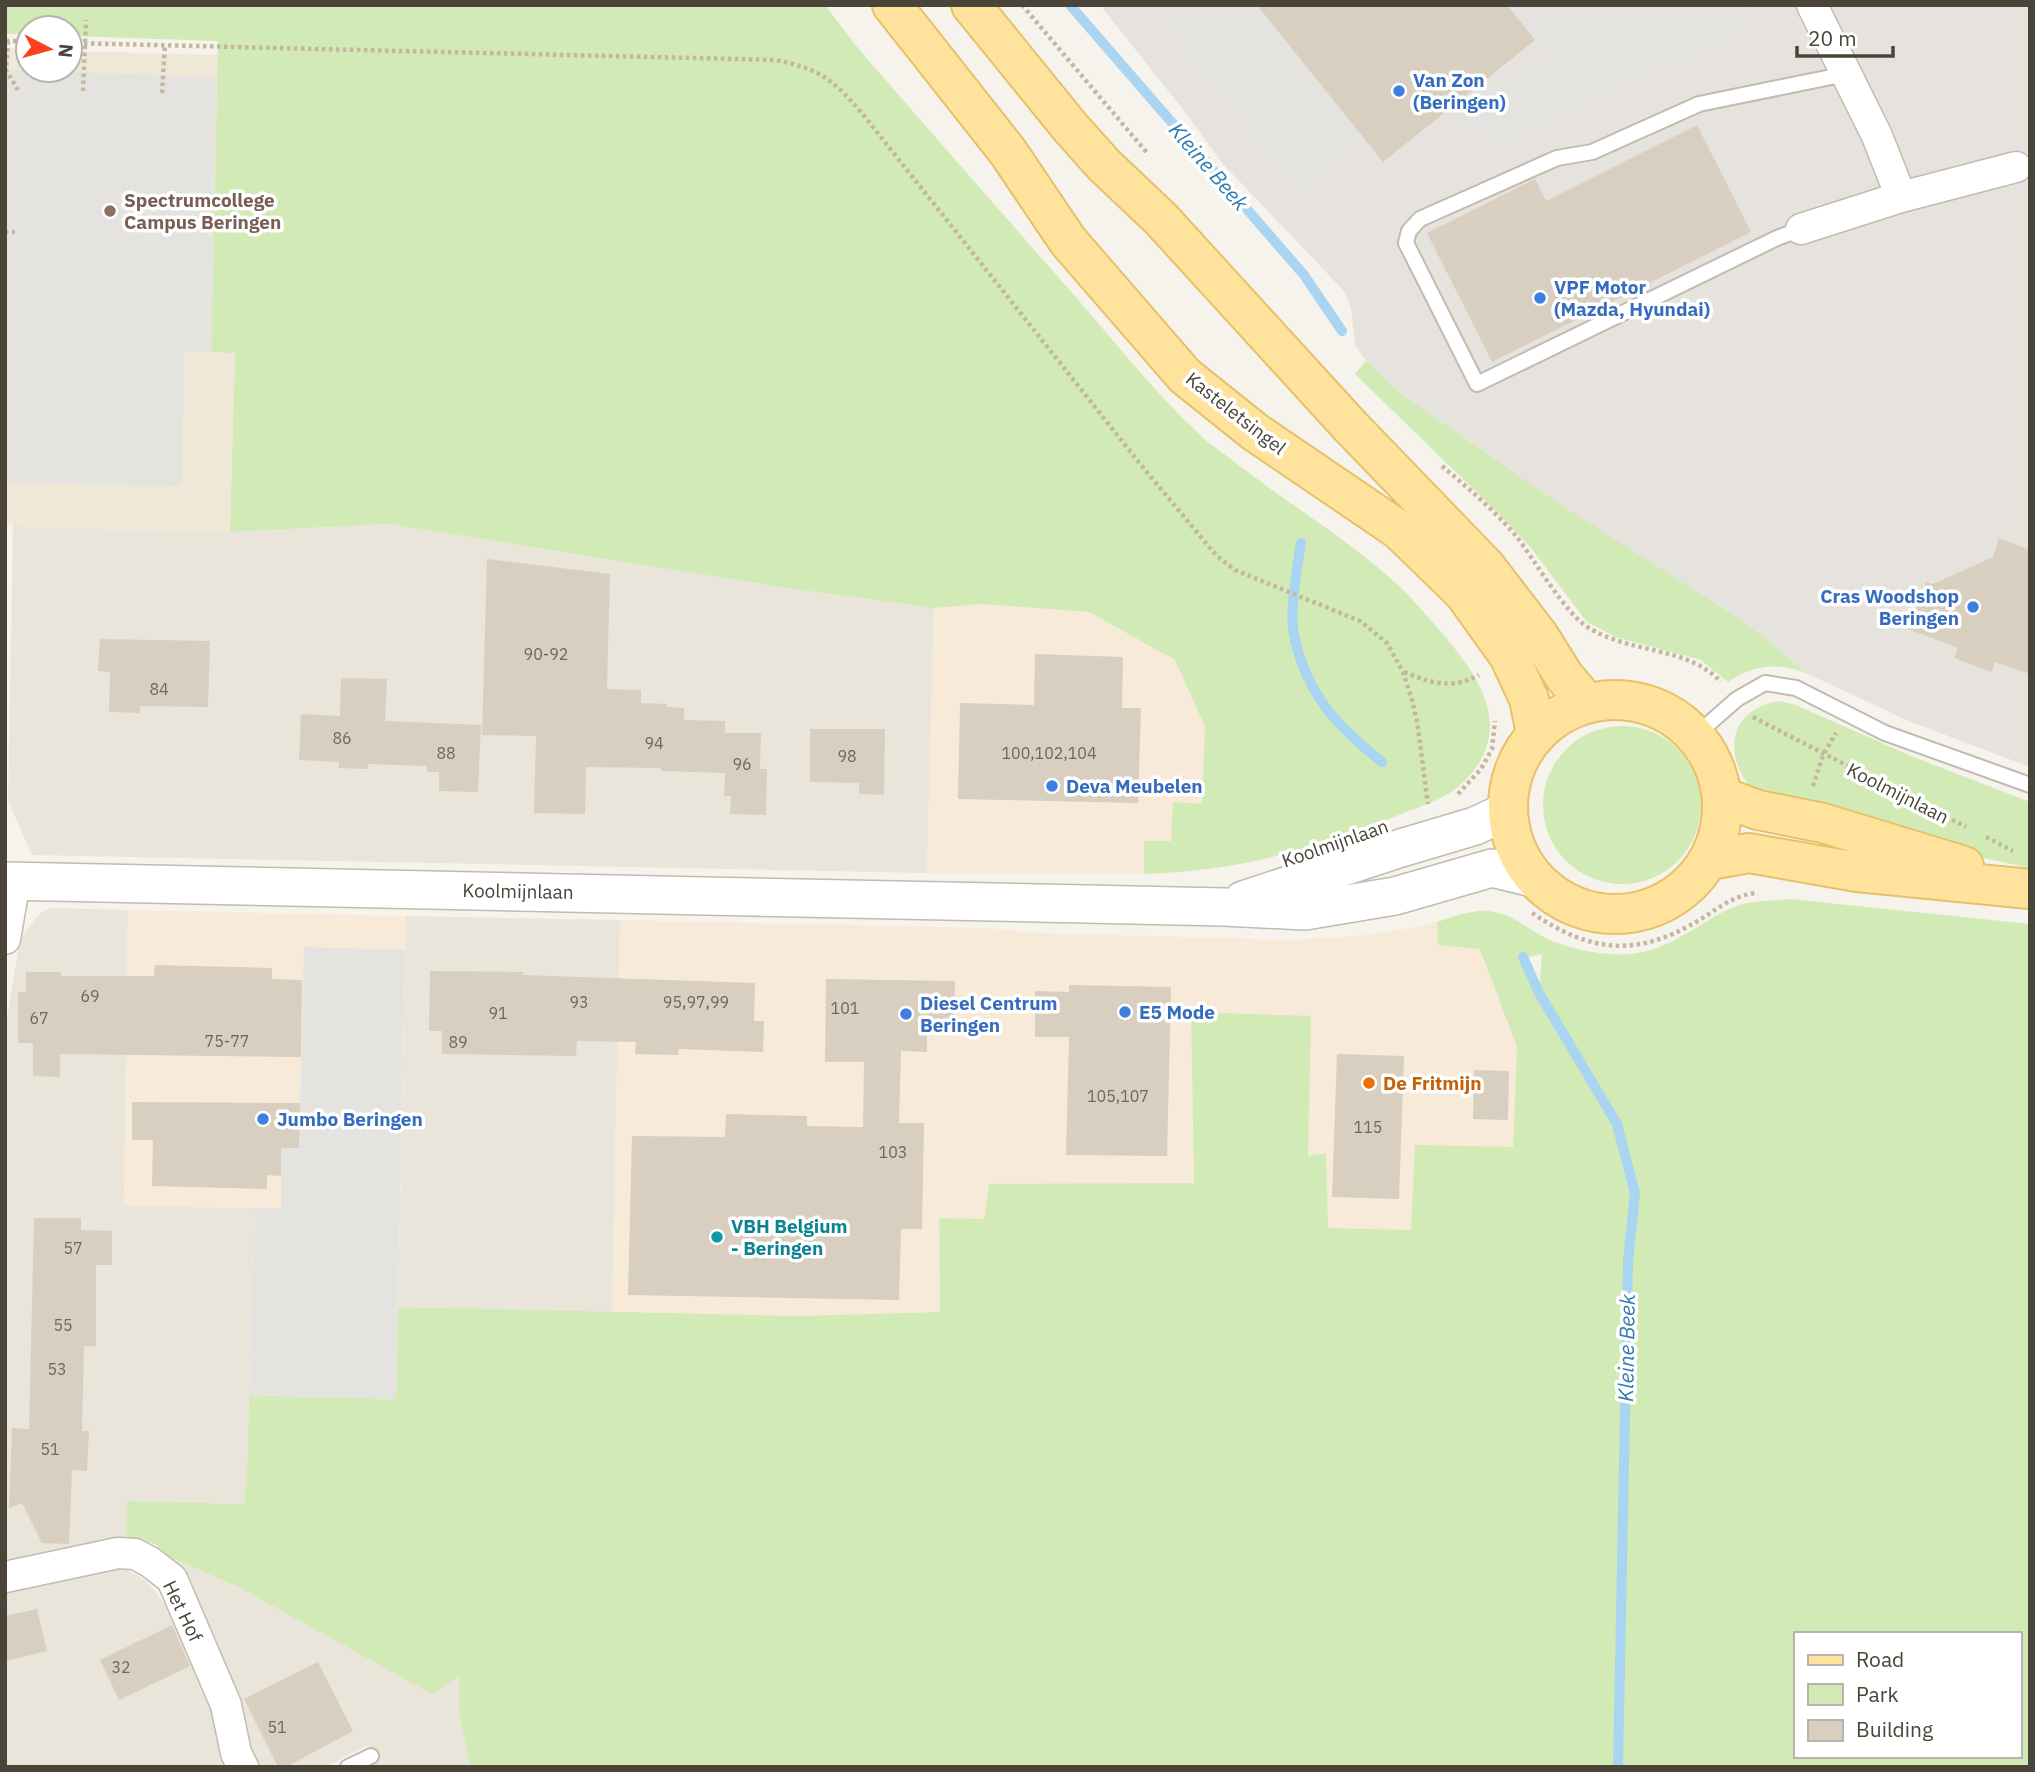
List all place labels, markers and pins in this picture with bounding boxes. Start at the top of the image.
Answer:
place label: Van Zon (Beringen) [1413,68,1506,114]
marker: Van Zon (Beringen) [1391,83,1407,99]
place label: Spectrumcollege Campus Beringen [124,188,281,234]
marker: Spectrumcollege Campus Beringen [102,203,118,219]
place label: VPF Motor (Mazda, Hyundai) [1554,275,1710,321]
marker: VPF Motor (Mazda, Hyundai) [1532,290,1548,306]
place label: Cras Woodshop Beringen [1820,584,1959,630]
marker: Cras Woodshop Beringen [1965,599,1981,615]
place label: Deva Meubelen [1066,774,1203,798]
marker: Deva Meubelen [1044,778,1060,794]
place label: Diesel Centrum Beringen [920,991,1058,1037]
place label: E5 Mode [1139,1000,1215,1024]
marker: E5 Mode [1117,1004,1133,1020]
marker: Diesel Centrum Beringen [898,1006,914,1022]
place label: De Fritmijn [1383,1071,1482,1095]
marker: De Fritmijn [1361,1075,1377,1091]
place label: Jumbo Beringen [277,1107,423,1131]
marker: Jumbo Beringen [255,1111,271,1127]
place label: VBH Belgium - Beringen [731,1214,848,1260]
marker: VBH Belgium - Beringen [709,1229,725,1245]

